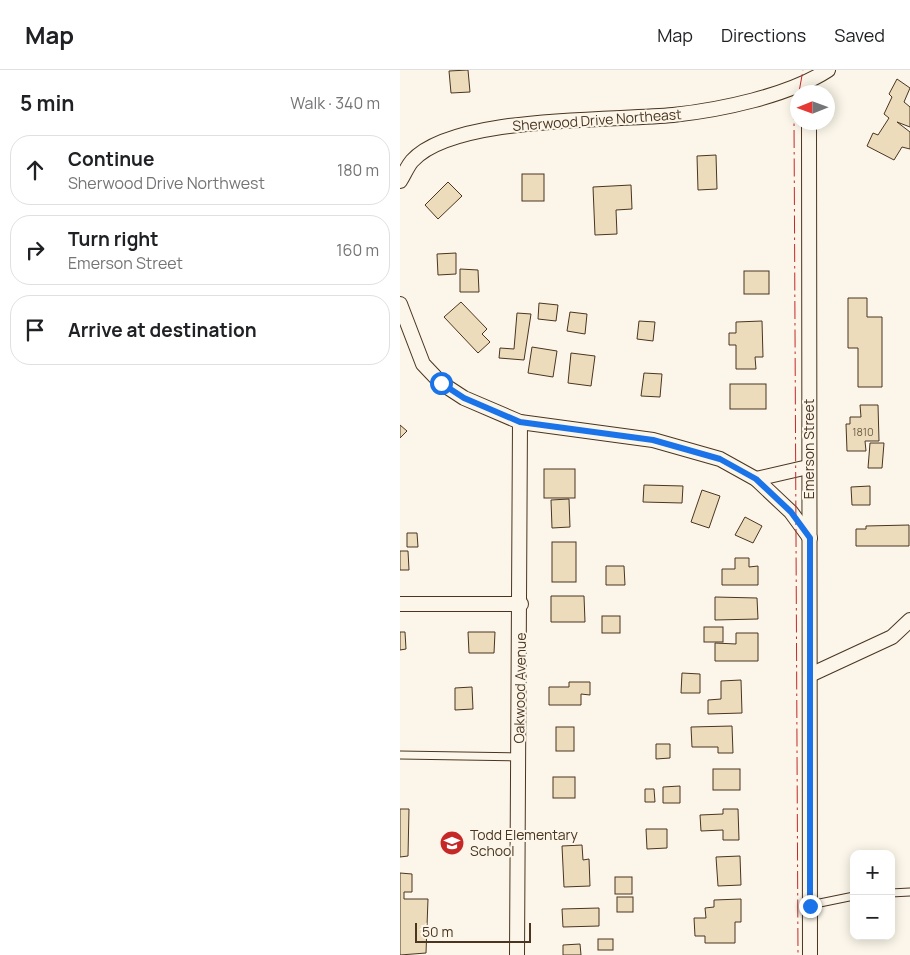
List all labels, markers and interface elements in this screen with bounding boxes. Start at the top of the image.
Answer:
text: Map [25,18,74,51]
text: Map [657,23,693,47]
text: Directions [721,23,806,47]
text: Saved [834,23,885,47]
north arrow [790,85,835,130]
text: 5 min [20,89,74,117]
text: Walk · 340 m [290,92,380,114]
street label: Sherwood Drive Northeast [512,104,683,135]
text: Continue [68,146,154,172]
icon: ahead [21,156,49,184]
text: 180 m [337,159,379,181]
text: Sherwood Drive Northwest [68,172,265,194]
text: Turn right [68,226,158,252]
icon: right [21,236,49,264]
text: 160 m [336,239,379,261]
text: Emerson Street [68,252,183,274]
icon: arrive [21,316,49,344]
text: Arrive at destination [68,317,257,343]
route start [430,372,453,395]
street label: Emerson Street [799,398,818,499]
house number: 1810 [852,424,874,439]
street label: Oakwood Avenue [509,632,530,744]
place label: Todd Elementary School [470,825,579,860]
school or university icon: Todd Elementary School [439,830,465,856]
map controls [850,850,895,940]
button: + [850,850,895,895]
route end [799,895,822,918]
button: − [850,895,895,940]
scale bar [415,920,531,943]
text: 50 m [422,922,453,941]

